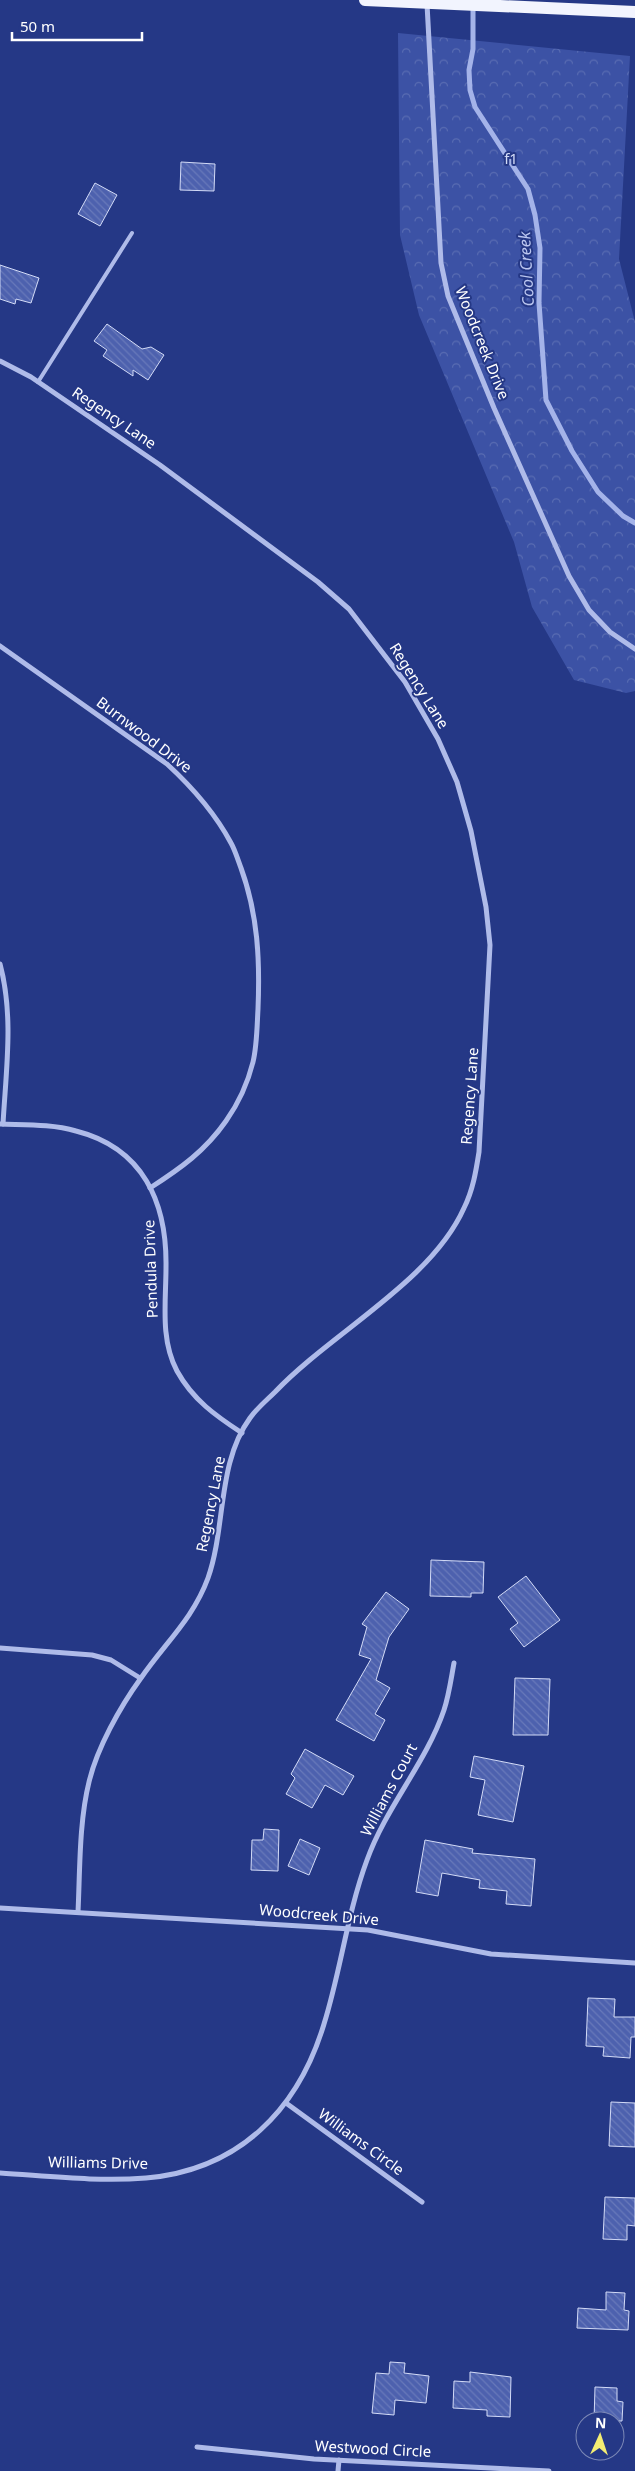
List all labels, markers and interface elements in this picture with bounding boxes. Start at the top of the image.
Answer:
scale bar [12,10,142,42]
text: 50 m [20,16,55,36]
park label: f1 [504,148,518,168]
water label: Cool Creek [513,230,539,307]
street label: Woodcreek Drive [451,283,515,402]
street label: Regency Lane [69,382,161,453]
street label: Regency Lane [386,639,454,732]
street label: Burnwood Drive [93,692,196,777]
street label: Regency Lane [456,1047,482,1145]
street label: Pendula Drive [138,1219,162,1319]
street label: Regency Lane [191,1454,229,1554]
street label: Williams Court [355,1739,421,1839]
street label: Woodcreek Drive [258,1899,380,1929]
street label: Williams Circle [315,2103,409,2179]
street label: Williams Drive [48,2151,148,2173]
north arrow [575,2411,625,2461]
text: N [595,2413,607,2432]
street label: Westwood Circle [314,2435,432,2461]

